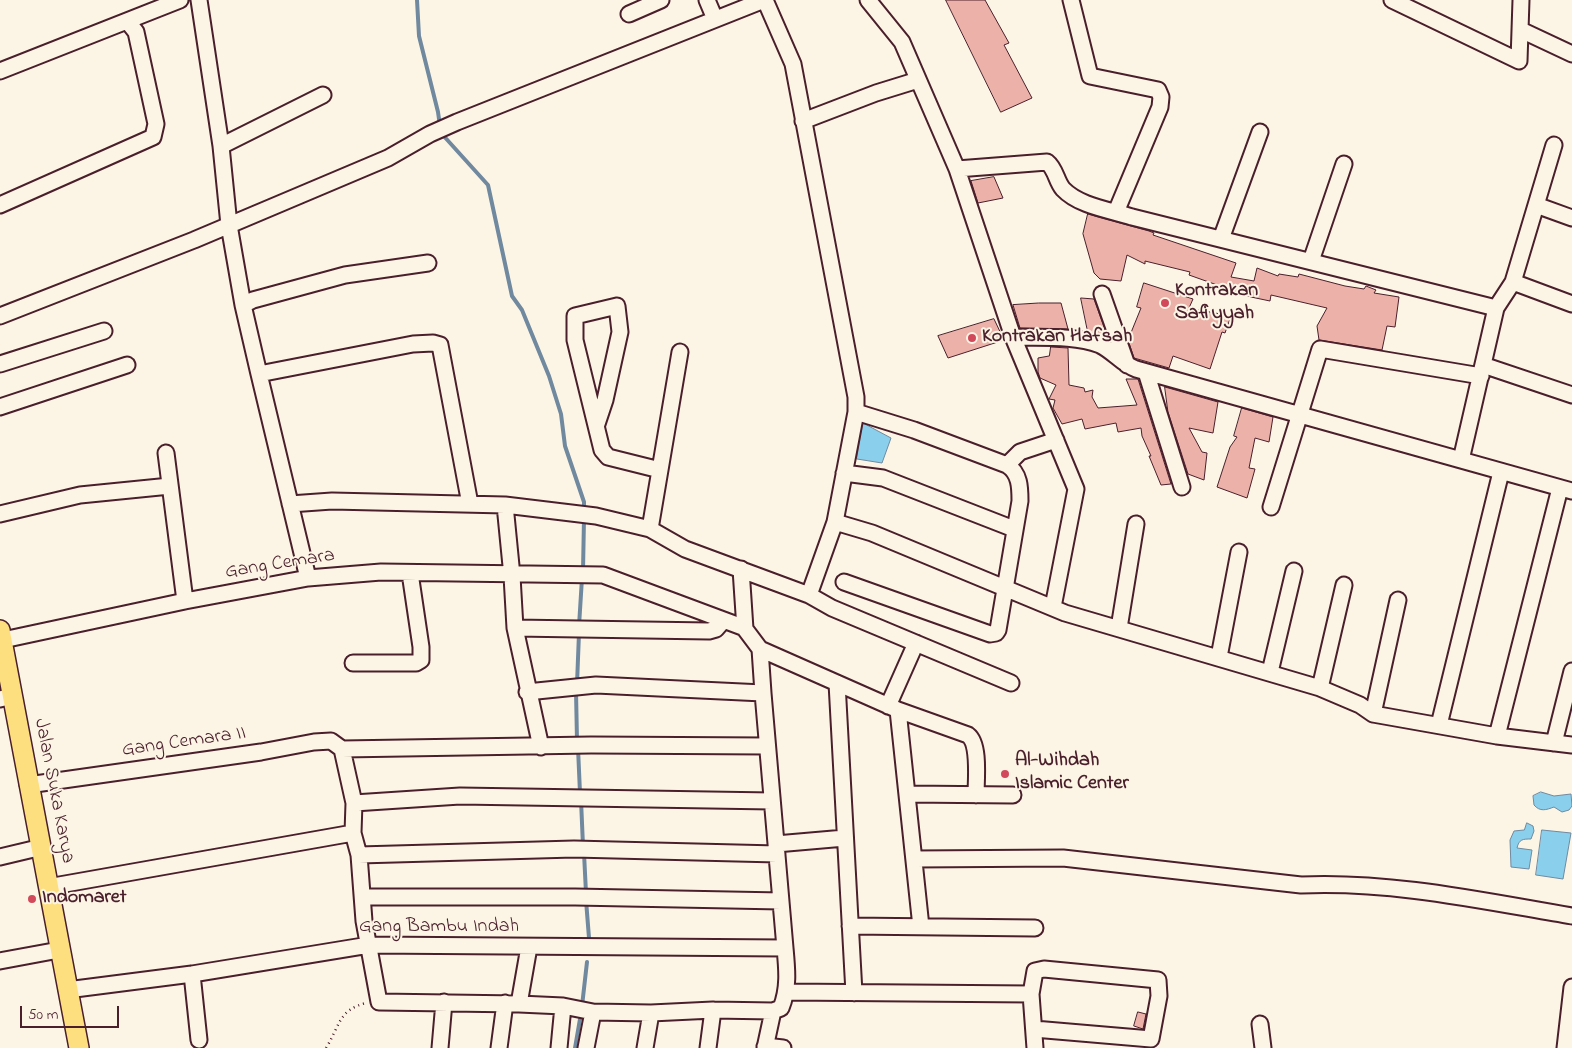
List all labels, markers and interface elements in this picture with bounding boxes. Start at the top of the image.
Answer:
place label: Kontrakan Safiyyah [1175,280,1258,327]
marker: Kontrakan Safiyyah [1159,297,1171,309]
place label: Kontrakan Hafsah [982,326,1132,350]
marker: Kontrakan Hafsah [966,332,978,344]
street label: Gang Cemara [224,545,336,585]
street label: Jalan Suka Karya [27,717,79,865]
street label: Gang Cemara II [121,722,247,764]
place label: Al-Wihdah Islamic Center [1015,750,1129,797]
marker: Al-Wihdah Islamic Center [999,768,1011,780]
place label: Indomaret [42,887,126,911]
marker: Indomaret [26,893,38,905]
street label: Gang Bambu Indah [359,916,519,940]
scale bar [22,996,121,1028]
text: 50 m [28,1004,58,1026]

